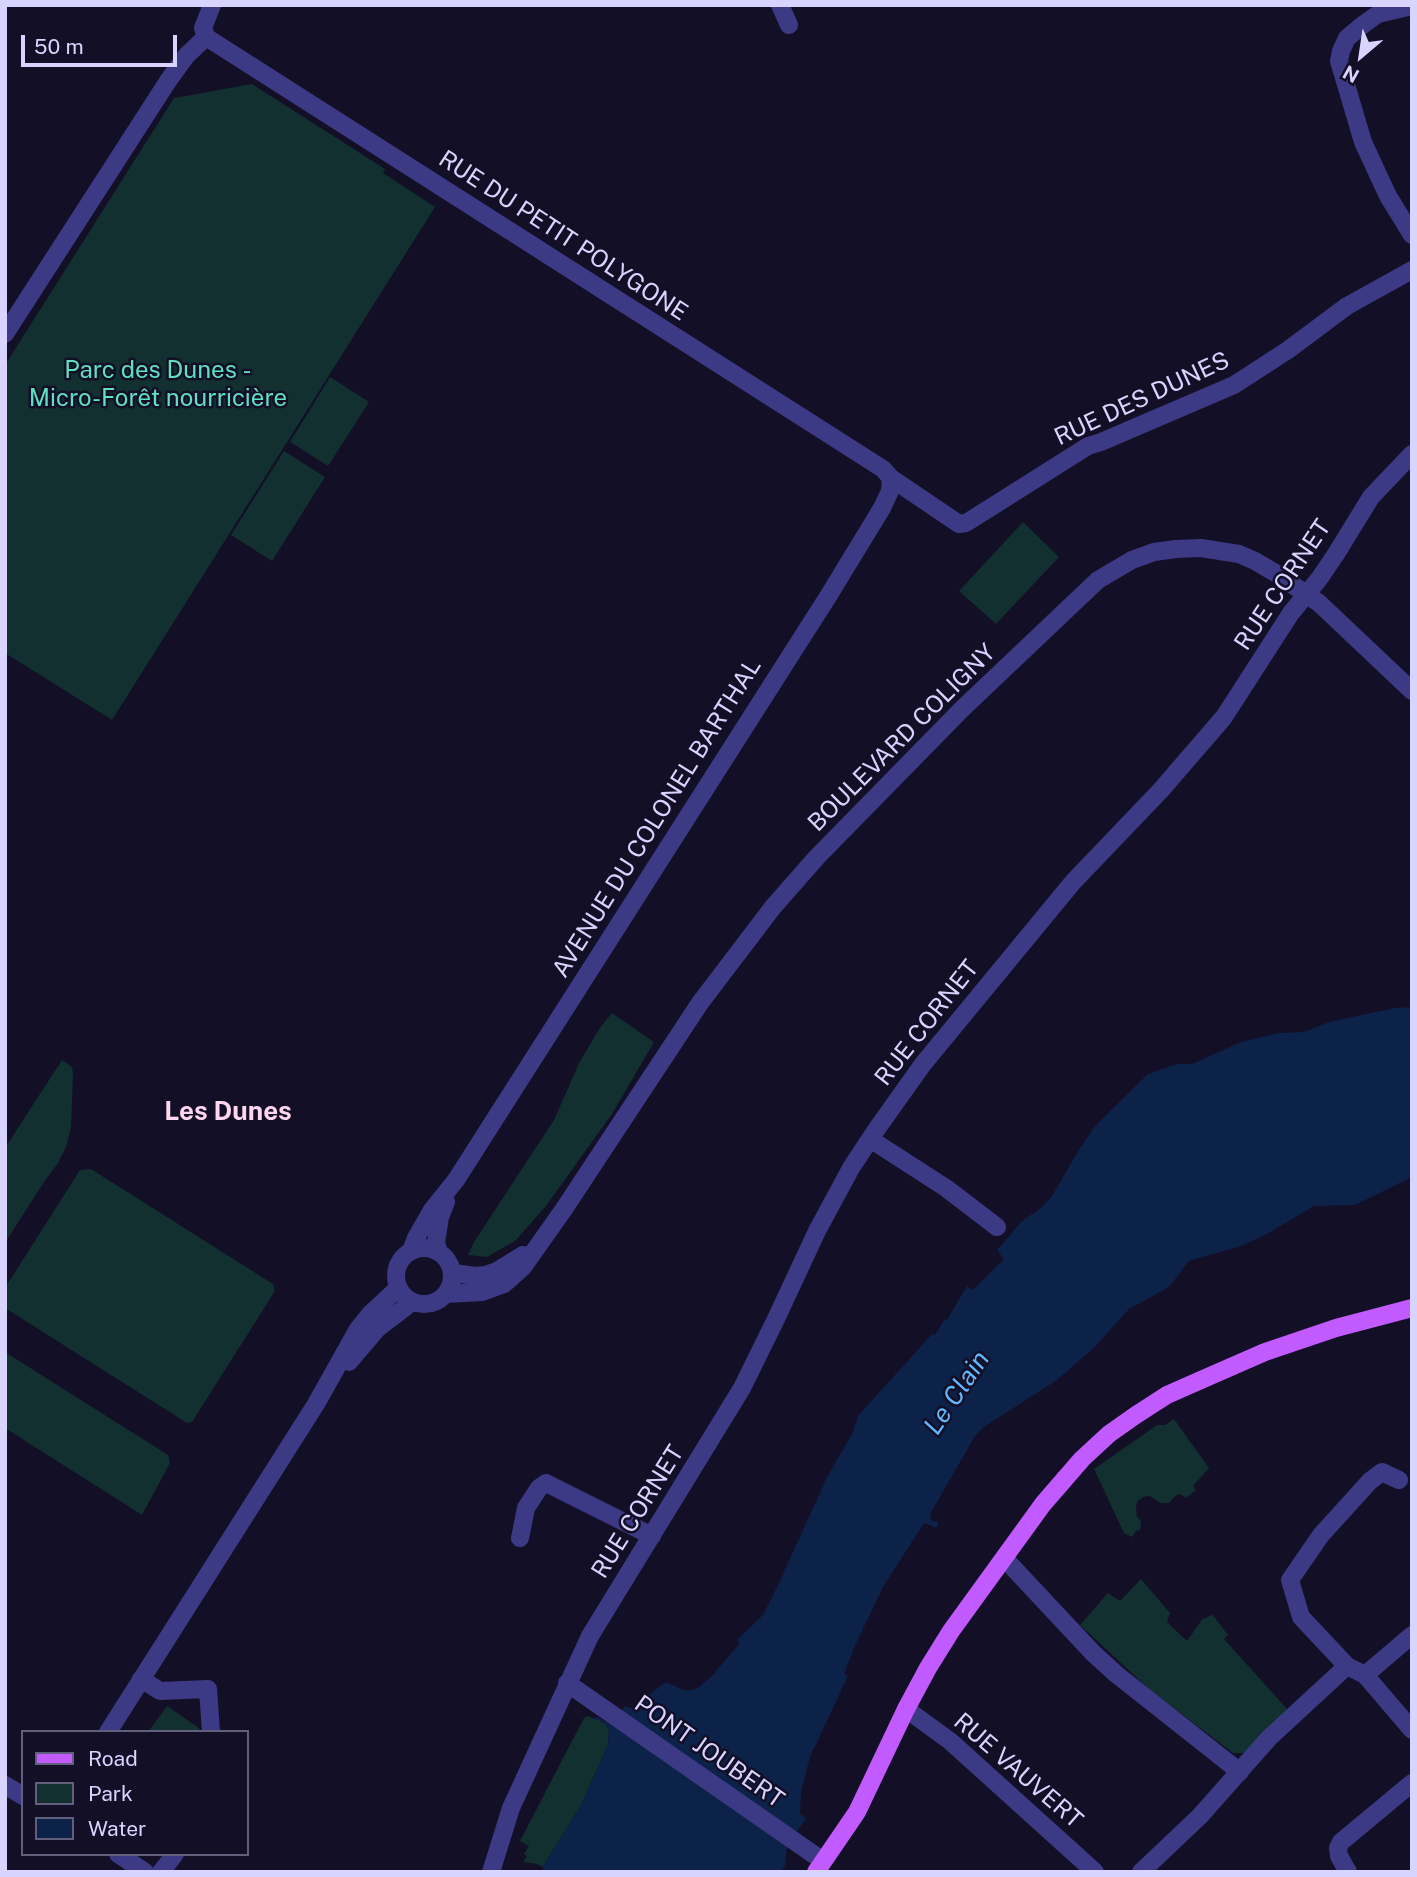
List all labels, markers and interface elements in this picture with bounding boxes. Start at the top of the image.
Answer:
scale bar [24,21,180,65]
north arrow [1326,21,1396,91]
text: 50 m [34,34,84,59]
text: N [1339,61,1363,88]
street label: RUE DU PETIT POLYGONE [433,145,693,327]
street label: RUE DES DUNES [1050,346,1234,452]
park label: Parc des Dunes - Micro-Forêt nourricière [29,357,287,413]
street label: RUE CORNET [1229,514,1337,656]
street label: BOULEVARD COLIGNY [802,638,1002,838]
street label: AVENUE DU COLONEL BARTHAL [547,653,767,983]
street label: RUE CORNET [869,955,985,1091]
district label: Les Dunes [164,1096,292,1128]
water label: Le Clain [918,1345,996,1441]
street label: RUE CORNET [586,1440,690,1584]
street label: PONT JOUBERT [629,1690,789,1814]
street label: RUE VAUVERT [948,1707,1088,1835]
legend [21,1730,248,1856]
text: Road [88,1746,138,1771]
text: Park [88,1781,133,1806]
text: Water [88,1816,146,1841]

